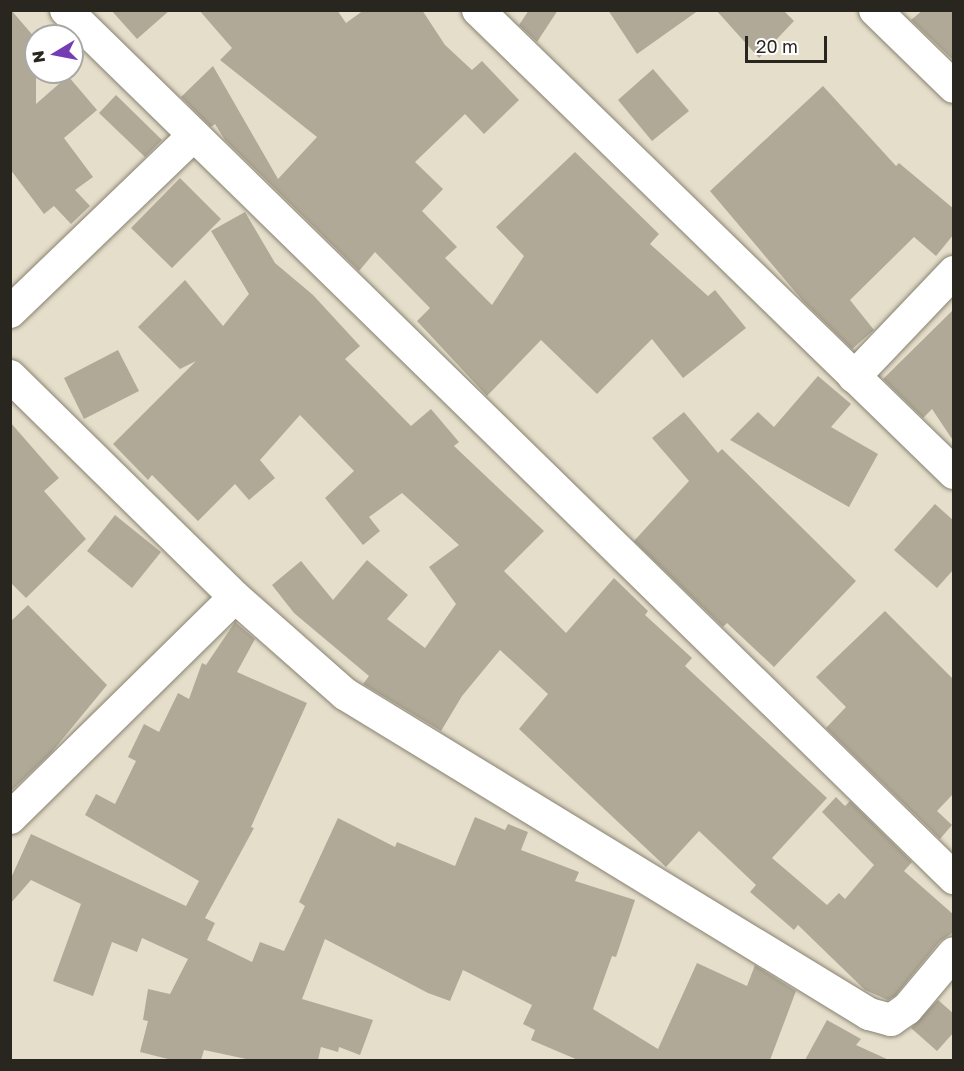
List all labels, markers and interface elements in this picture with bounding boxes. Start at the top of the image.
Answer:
north arrow [24,24,84,84]
scale bar [748,24,830,62]
text: 20 m [756,35,798,57]
text: N [27,49,49,65]

